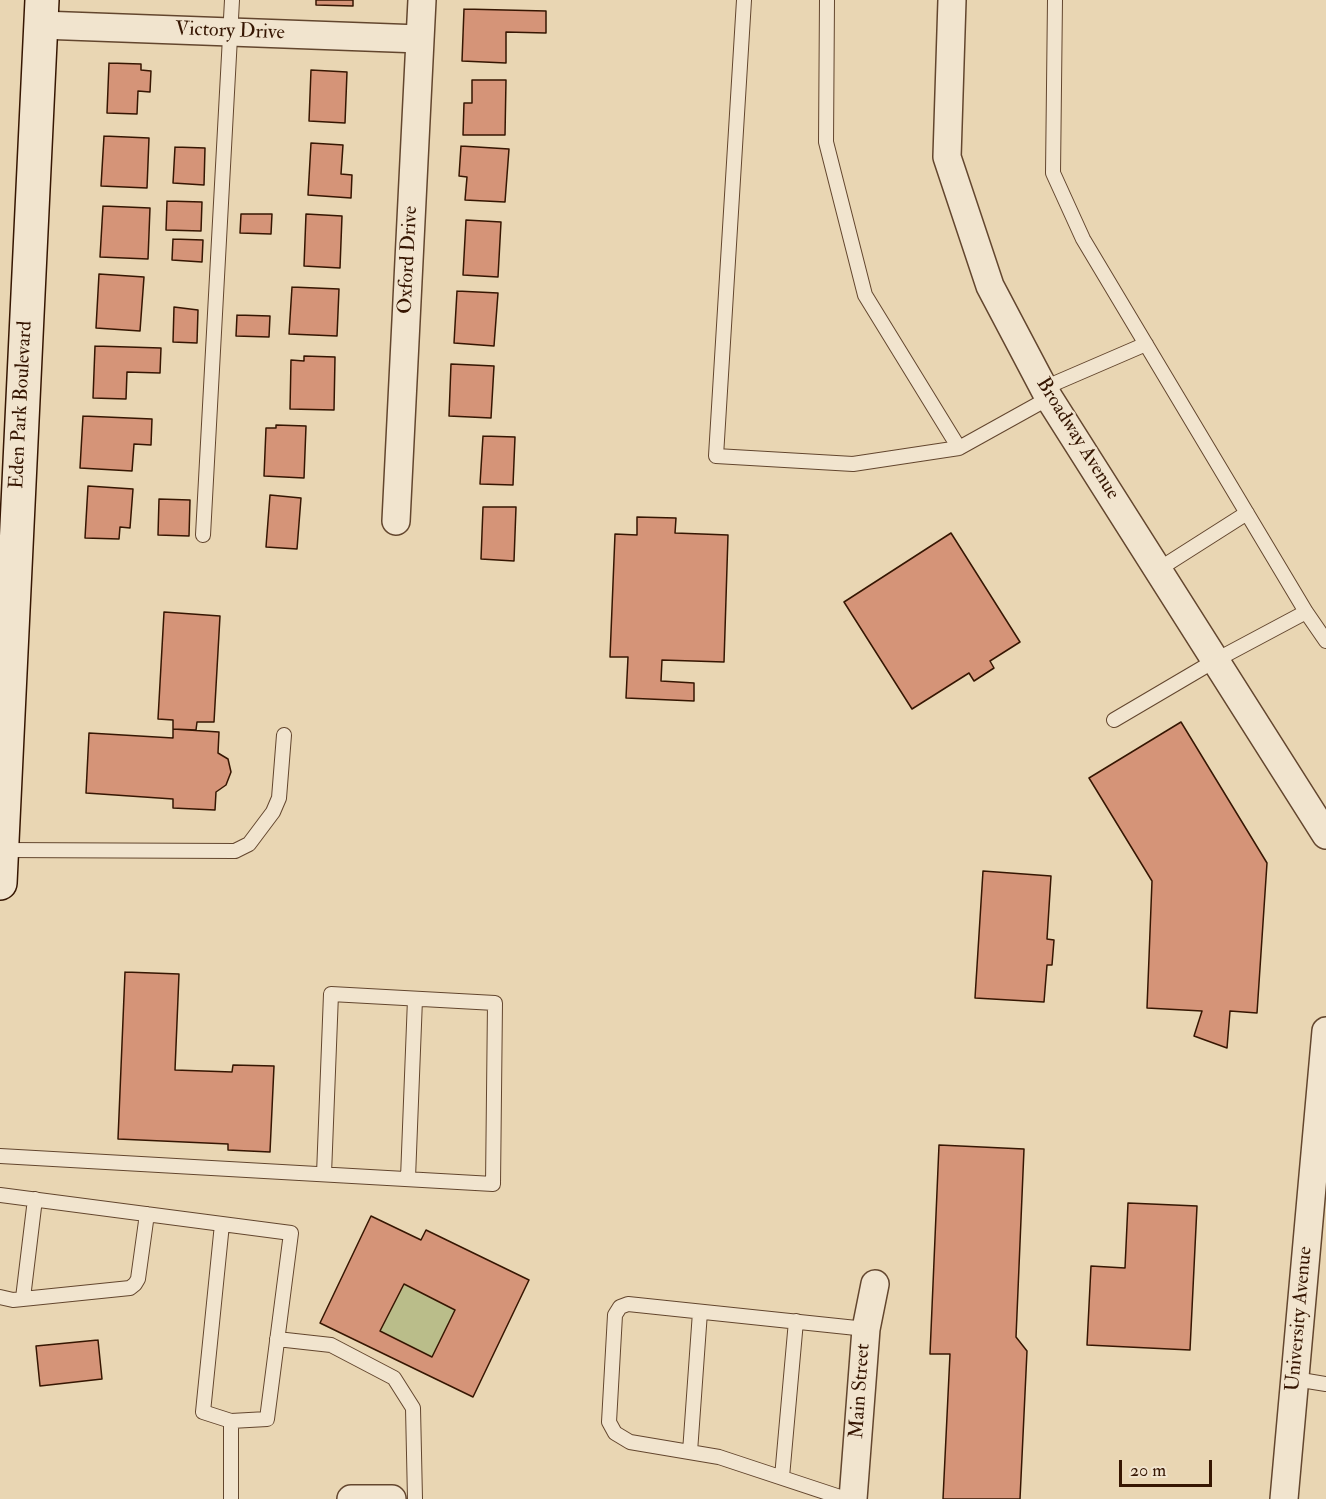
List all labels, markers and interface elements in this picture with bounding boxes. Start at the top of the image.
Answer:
street label: Victory Drive [175,18,285,46]
street label: Oxford Drive [394,205,424,315]
street label: Eden Park Boulevard [6,320,38,490]
street label: Broadway Avenue [1030,374,1124,504]
street label: University Avenue [1282,1245,1318,1393]
street label: Main Street [846,1343,876,1439]
scale bar [1122,1448,1215,1486]
text: 20 m [1130,1459,1166,1482]

